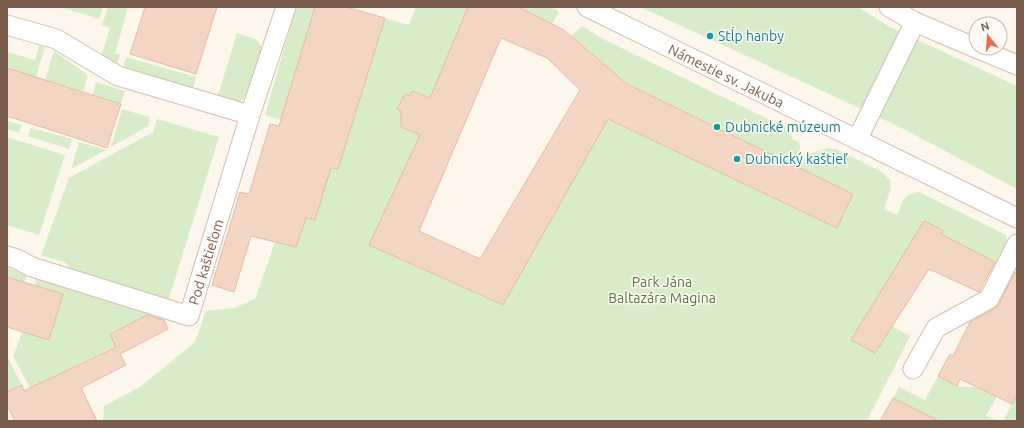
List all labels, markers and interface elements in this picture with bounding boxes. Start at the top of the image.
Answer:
north arrow [968,16,1008,56]
text: N [979,19,991,33]
place label: Stĺp hanby [718,26,784,44]
marker: Stĺp hanby [705,31,715,41]
street label: Námestie sv. Jakuba [666,41,786,111]
place label: Dubnické múzeum [725,119,841,135]
marker: Dubnické múzeum [712,122,722,132]
place label: Dubnický kaštieľ [745,151,848,167]
marker: Dubnický kaštieľ [732,154,742,164]
street label: Pod kaštieľom [185,217,227,307]
park label: Park Jána Baltazára Magina [608,274,716,306]

